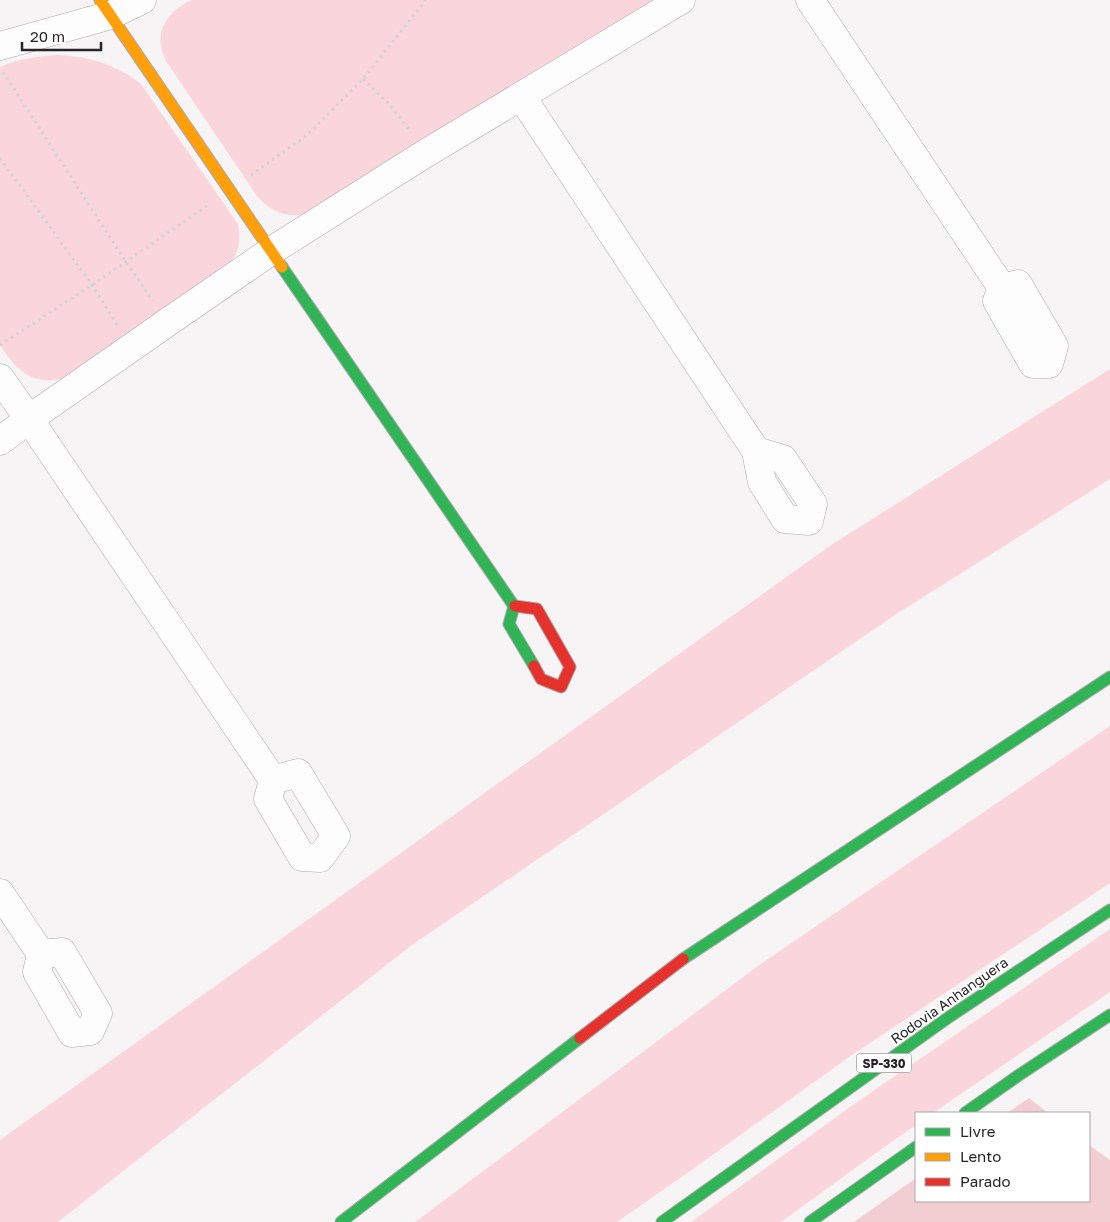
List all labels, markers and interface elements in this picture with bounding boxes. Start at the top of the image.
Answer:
scale bar [22,20,101,52]
text: 20 m [30,27,65,45]
street label: Rodovia Anhanguera [887,953,1011,1047]
road number: SP-330 [856,1054,912,1072]
legend [915,1112,1090,1202]
text: Livre [960,1122,996,1140]
text: Lento [960,1147,1001,1165]
text: Parado [960,1172,1011,1190]

